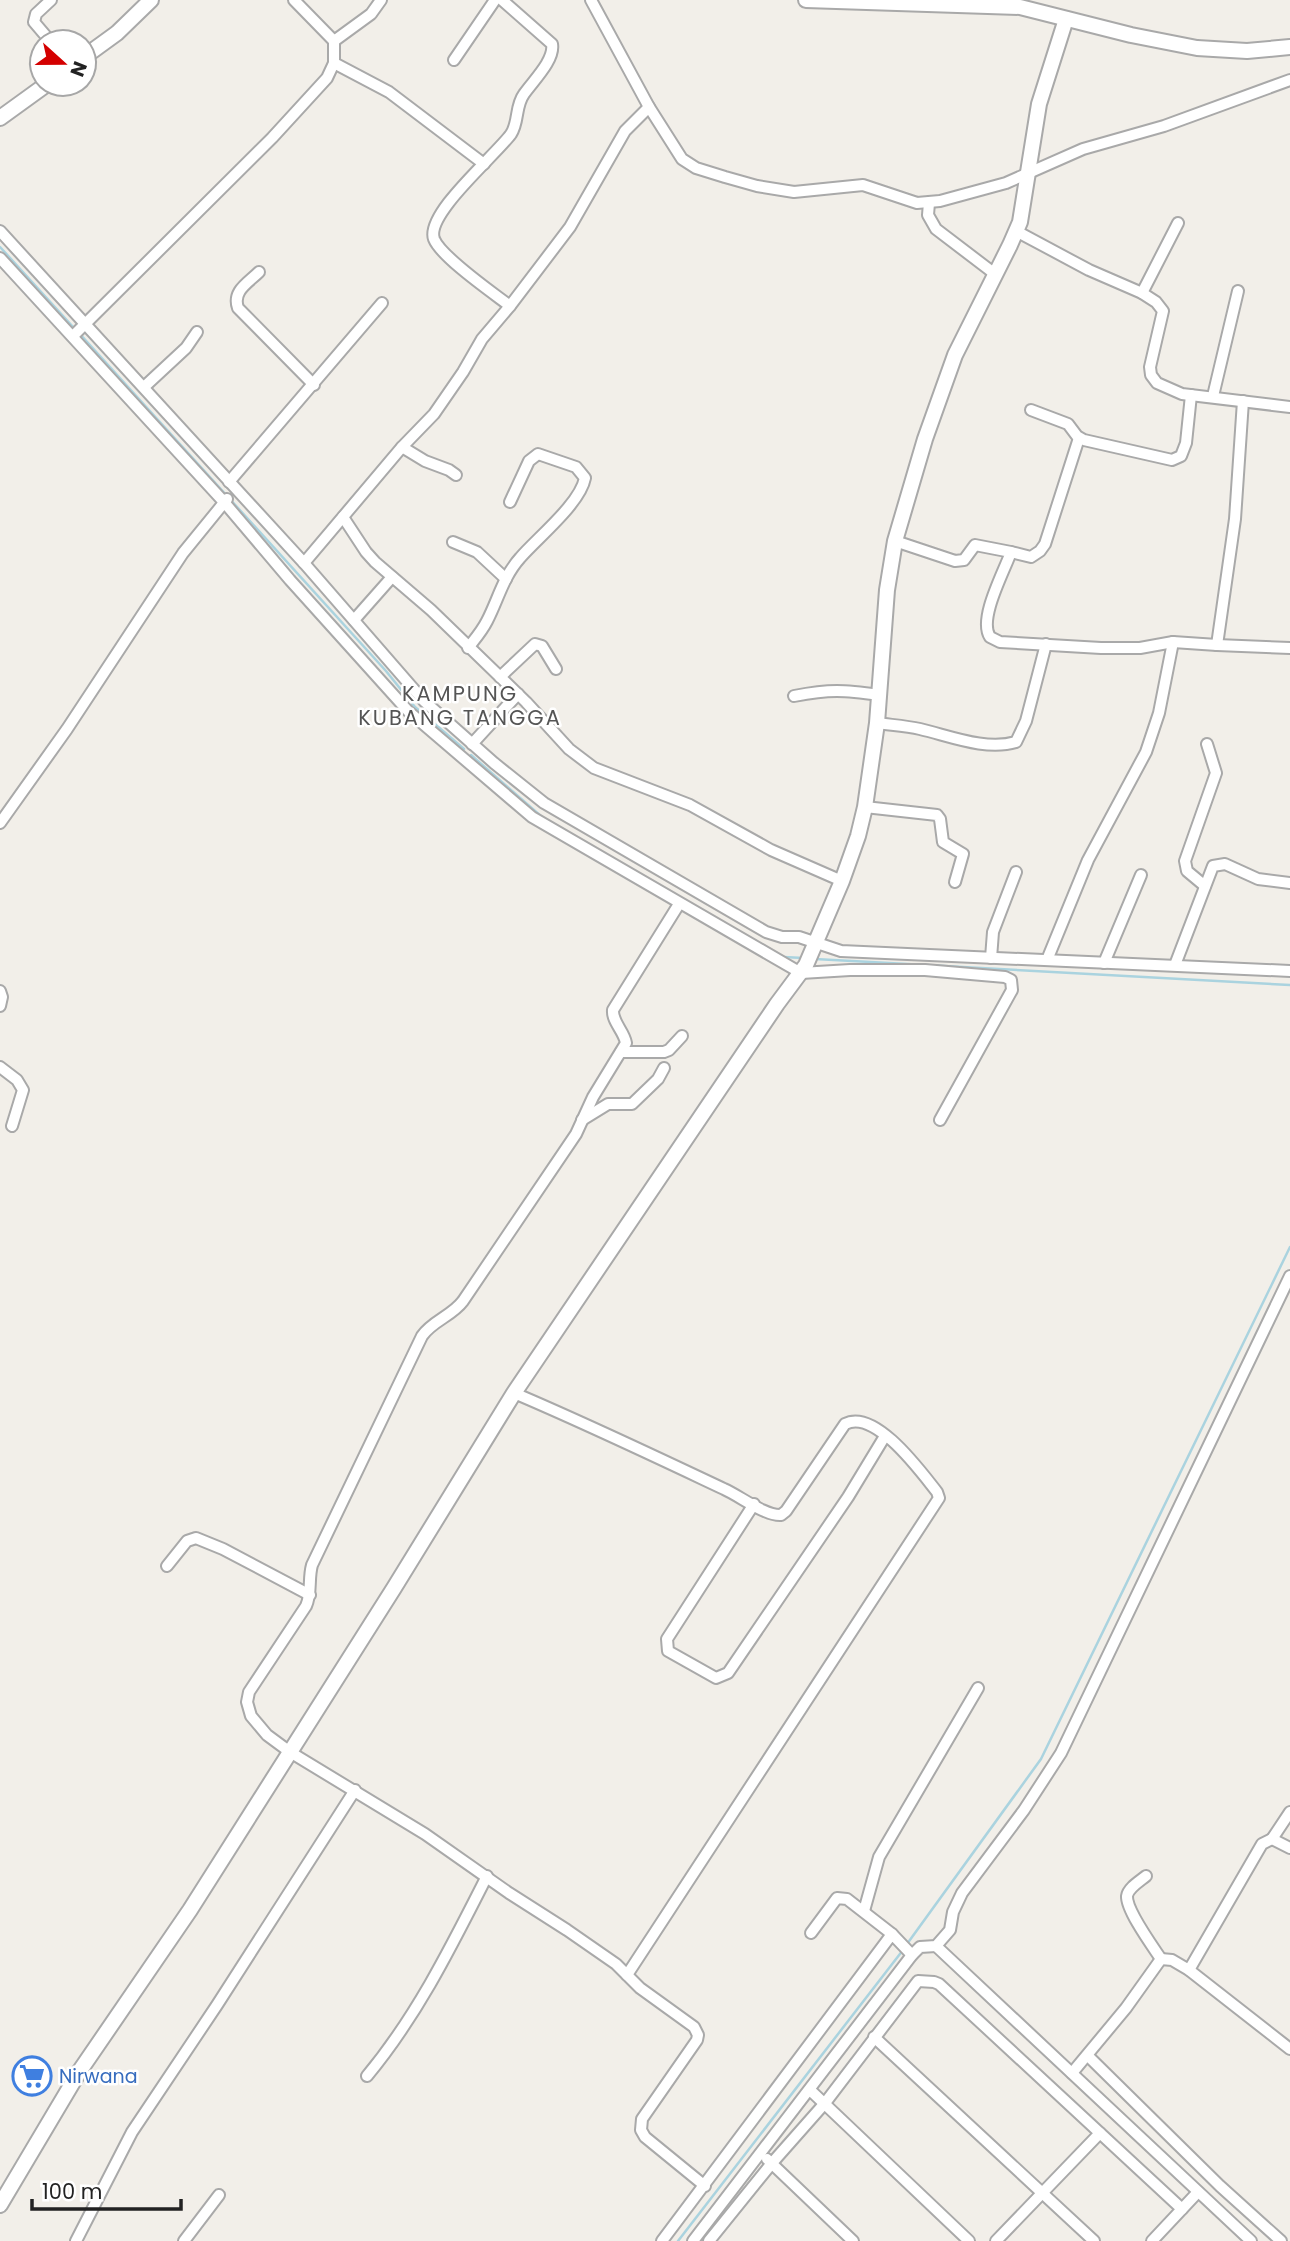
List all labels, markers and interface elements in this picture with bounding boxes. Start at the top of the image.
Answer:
north arrow [28,28,98,98]
text: N [63,57,94,80]
district label: KAMPUNG KUBANG TANGGA [358,679,562,732]
supermarket icon: Nirwana [11,2055,53,2097]
place label: Nirwana [59,2063,138,2090]
scale bar [32,2168,180,2212]
text: 100 m [42,2177,102,2206]

